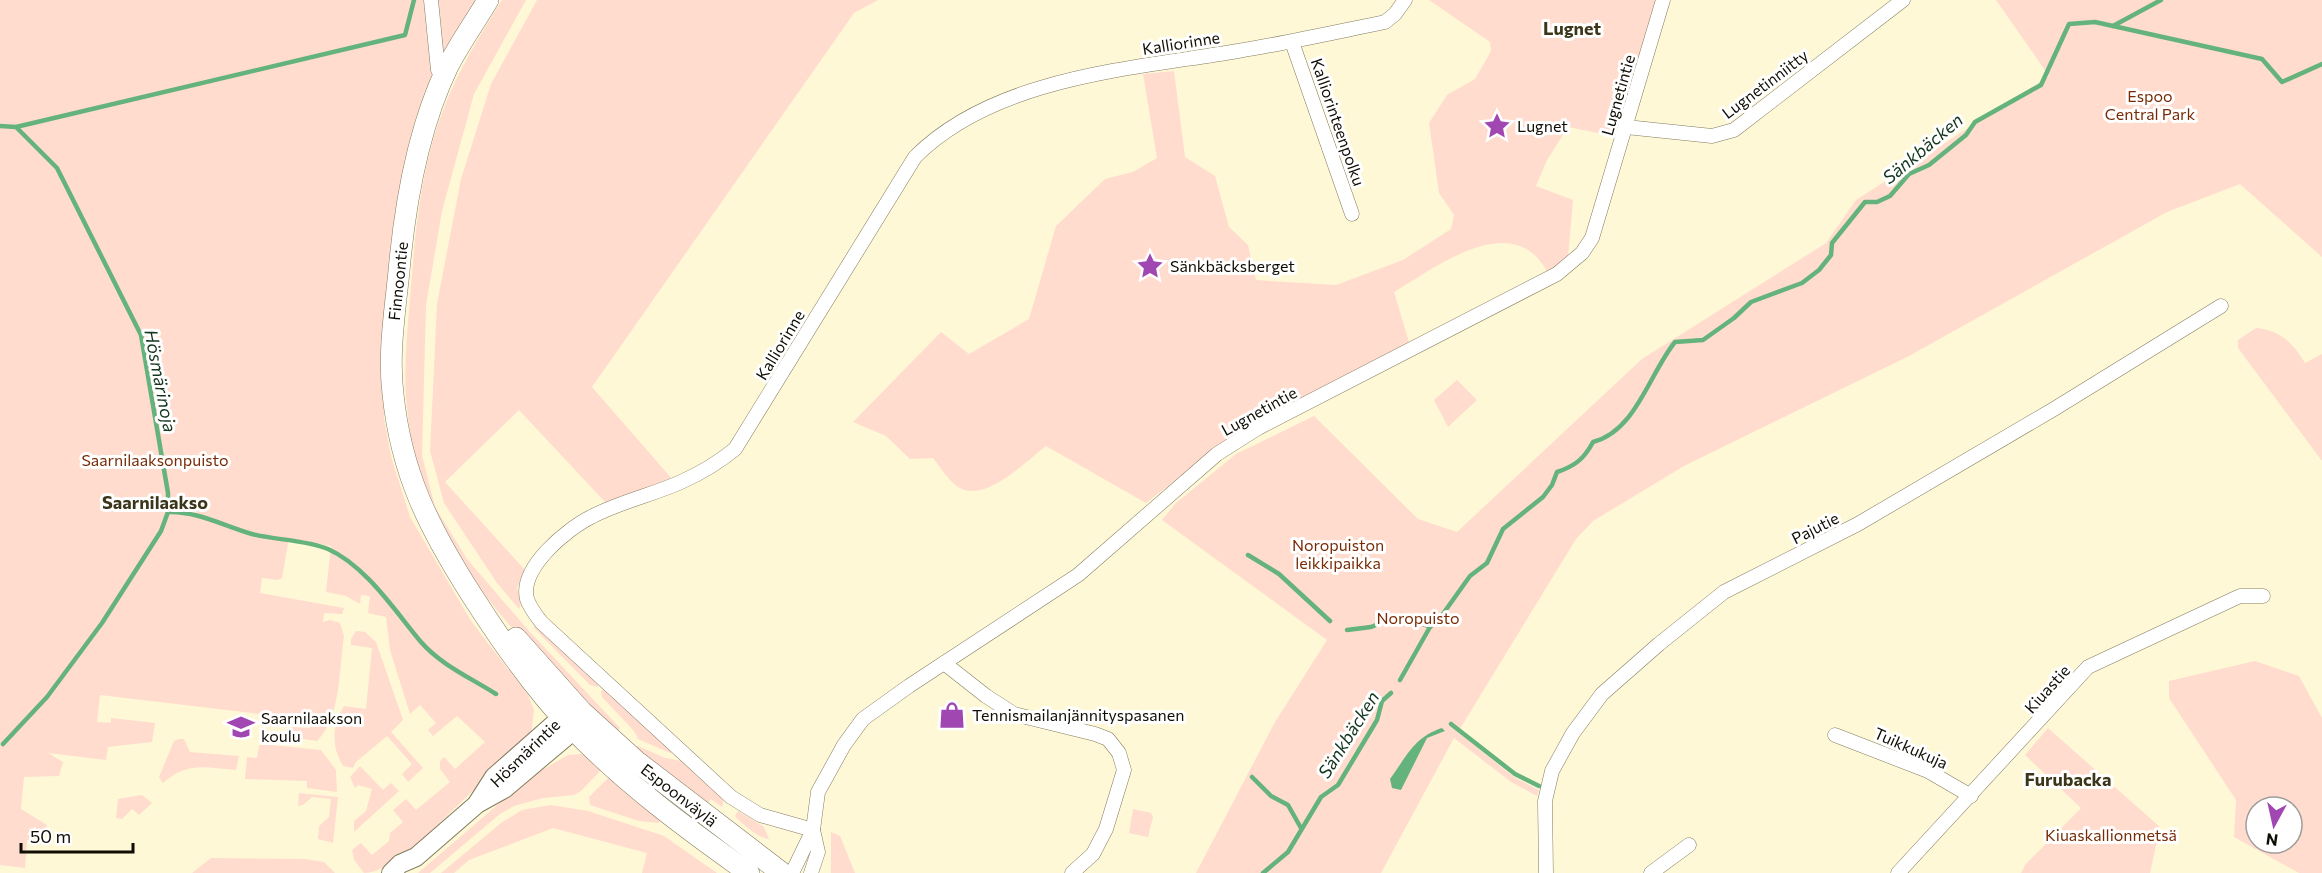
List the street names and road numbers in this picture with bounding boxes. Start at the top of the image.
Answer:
street label: Kalliorinne [1141,27,1221,58]
street label: Lugnetinniitty [1718,45,1812,122]
street label: Lugnetintie [1597,52,1638,137]
street label: Kalliorinteenpolku [1308,56,1369,188]
street label: Finnoontie [384,241,411,321]
street label: Kalliorinne [751,306,808,383]
street label: Lugnetintie [1218,382,1300,439]
street label: Pajutie [1788,508,1842,547]
street label: Kiuastie [2020,661,2073,717]
street label: Hösmärintie [486,715,564,791]
street label: Tuikkukuja [1872,723,1951,772]
street label: Espoonväylä [638,759,721,830]

